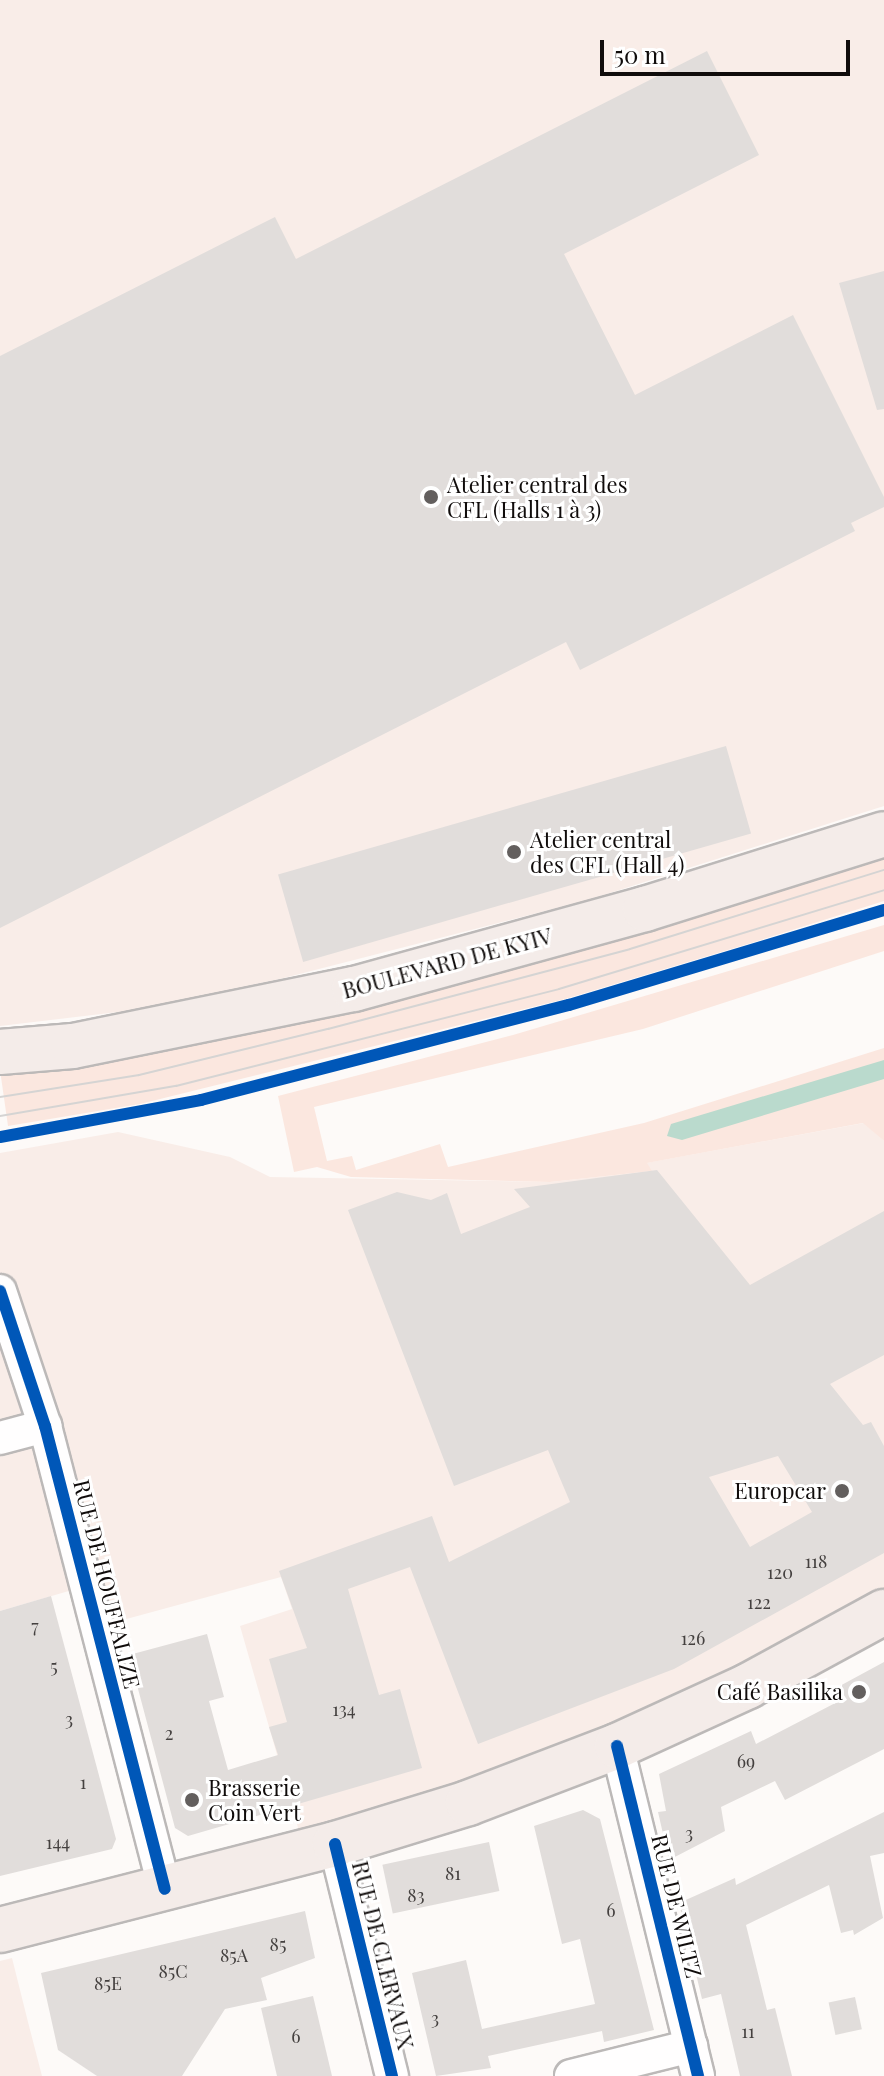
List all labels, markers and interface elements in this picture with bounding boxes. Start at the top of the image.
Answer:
scale bar [604,24,854,74]
text: 50 m [614,38,666,70]
place label: Atelier central des CFL (Halls 1 à 3) [447,471,628,522]
marker: Atelier central des CFL (Halls 1 à 3) [422,488,440,506]
place label: Atelier central des CFL (Hall 4) [530,826,685,878]
marker: Atelier central des CFL (Hall 4) [505,843,523,861]
street label: BOULEVARD DE KYIV [339,922,555,1004]
street label: RUE DE HOUFFALIZE [68,1477,146,1691]
place label: Europcar [734,1478,826,1504]
marker: Europcar [833,1482,851,1500]
house number: 118 [805,1550,827,1572]
house number: 120 [767,1561,793,1583]
house number: 122 [747,1591,771,1613]
house number: 7 [31,1615,39,1637]
house number: 126 [681,1627,705,1649]
house number: 5 [50,1655,58,1677]
place label: Café Basilika [717,1679,843,1705]
marker: Café Basilika [850,1683,868,1701]
house number: 134 [332,1698,356,1720]
house number: 3 [65,1708,73,1730]
house number: 2 [165,1722,173,1744]
house number: 69 [737,1750,755,1772]
house number: 1 [80,1771,86,1793]
place label: Brasserie Coin Vert [208,1774,301,1826]
marker: Brasserie Coin Vert [183,1791,201,1809]
house number: 3 [685,1822,693,1844]
house number: 144 [46,1831,70,1853]
street label: RUE DE WILTZ [646,1831,708,1981]
street label: RUE DE CLERVAUX [347,1858,419,2052]
house number: 81 [445,1862,461,1884]
house number: 83 [407,1884,425,1906]
house number: 6 [606,1899,616,1921]
house number: 85 [270,1933,286,1955]
house number: 85A [220,1944,248,1966]
house number: 85C [158,1960,188,1982]
house number: 85E [94,1972,122,1994]
house number: 3 [431,2007,439,2029]
house number: 11 [741,2020,755,2042]
house number: 6 [291,2025,301,2047]

